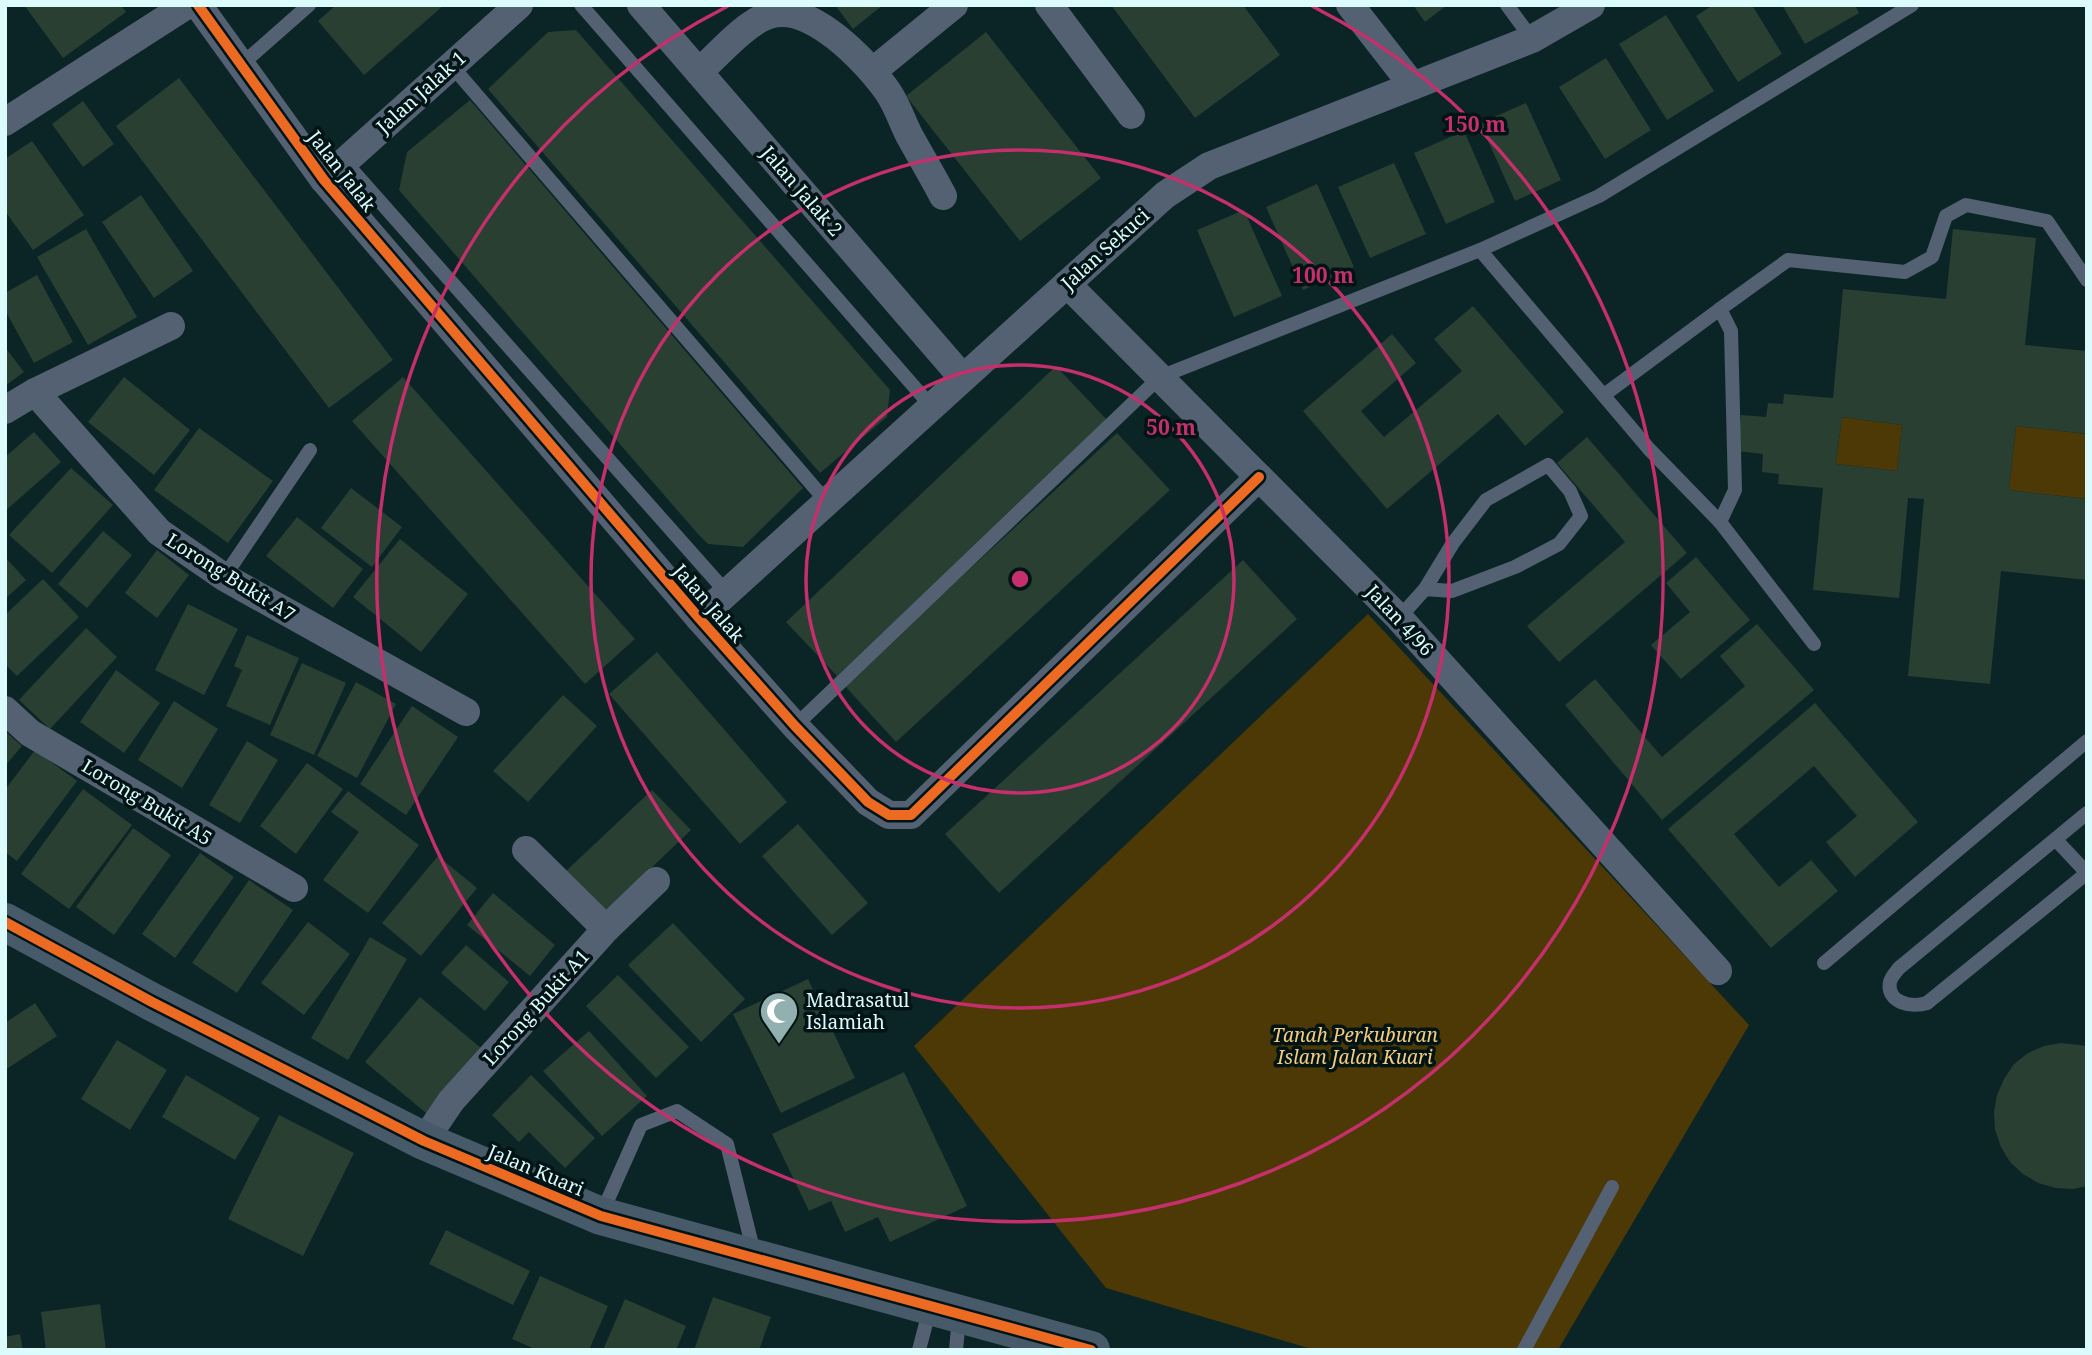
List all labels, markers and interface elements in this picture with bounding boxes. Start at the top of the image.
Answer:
street label: Jalan Jalak 1 [370,45,471,140]
text: 150 m [1444,110,1506,138]
street label: Jalan Jalak [301,124,382,218]
street label: Jalan Jalak 2 [755,139,849,242]
street label: Jalan Sekuci [1055,202,1155,296]
text: 100 m [1292,261,1354,289]
text: 50 m [1146,413,1196,441]
street label: Lorong Bukit A7 [162,527,300,627]
street label: Jalan Jalak [667,557,751,649]
centre of rings [1008,567,1032,591]
street label: Jalan 4/96 [1360,578,1440,661]
street label: Lorong Bukit A5 [77,753,217,851]
street label: Lorong Bukit A1 [477,944,595,1070]
place label: Madrasatul Islamiah [806,987,909,1035]
mosque icon: Madrasatul Islamiah [758,990,800,1045]
park label: Tanah Perkuburan Islam Jalan Kuari [1272,1022,1439,1070]
street label: Jalan Kuari [483,1138,588,1202]

